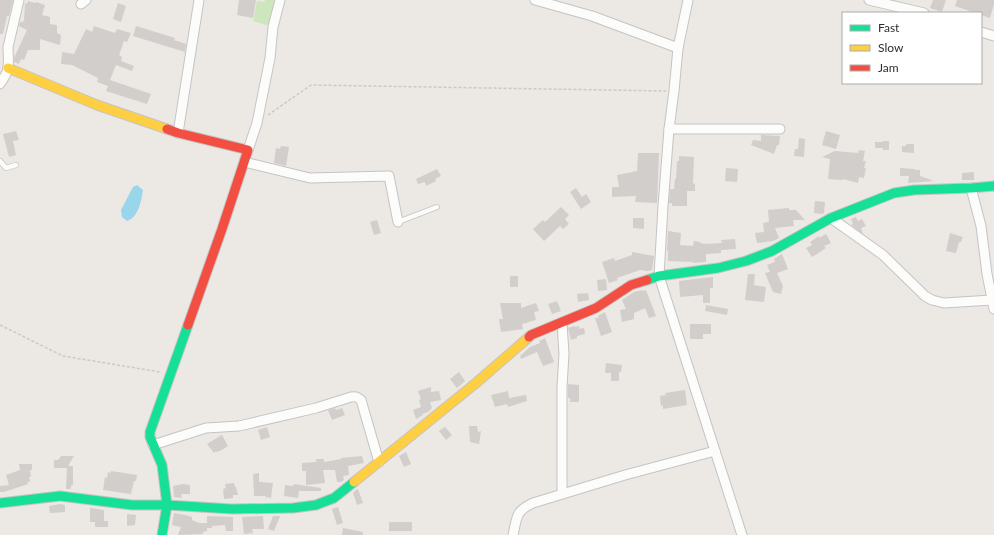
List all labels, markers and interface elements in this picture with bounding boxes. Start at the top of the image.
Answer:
legend [842,12,982,84]
text: Fast [878,20,900,35]
text: Slow [878,40,904,55]
text: Jam [878,60,899,75]

